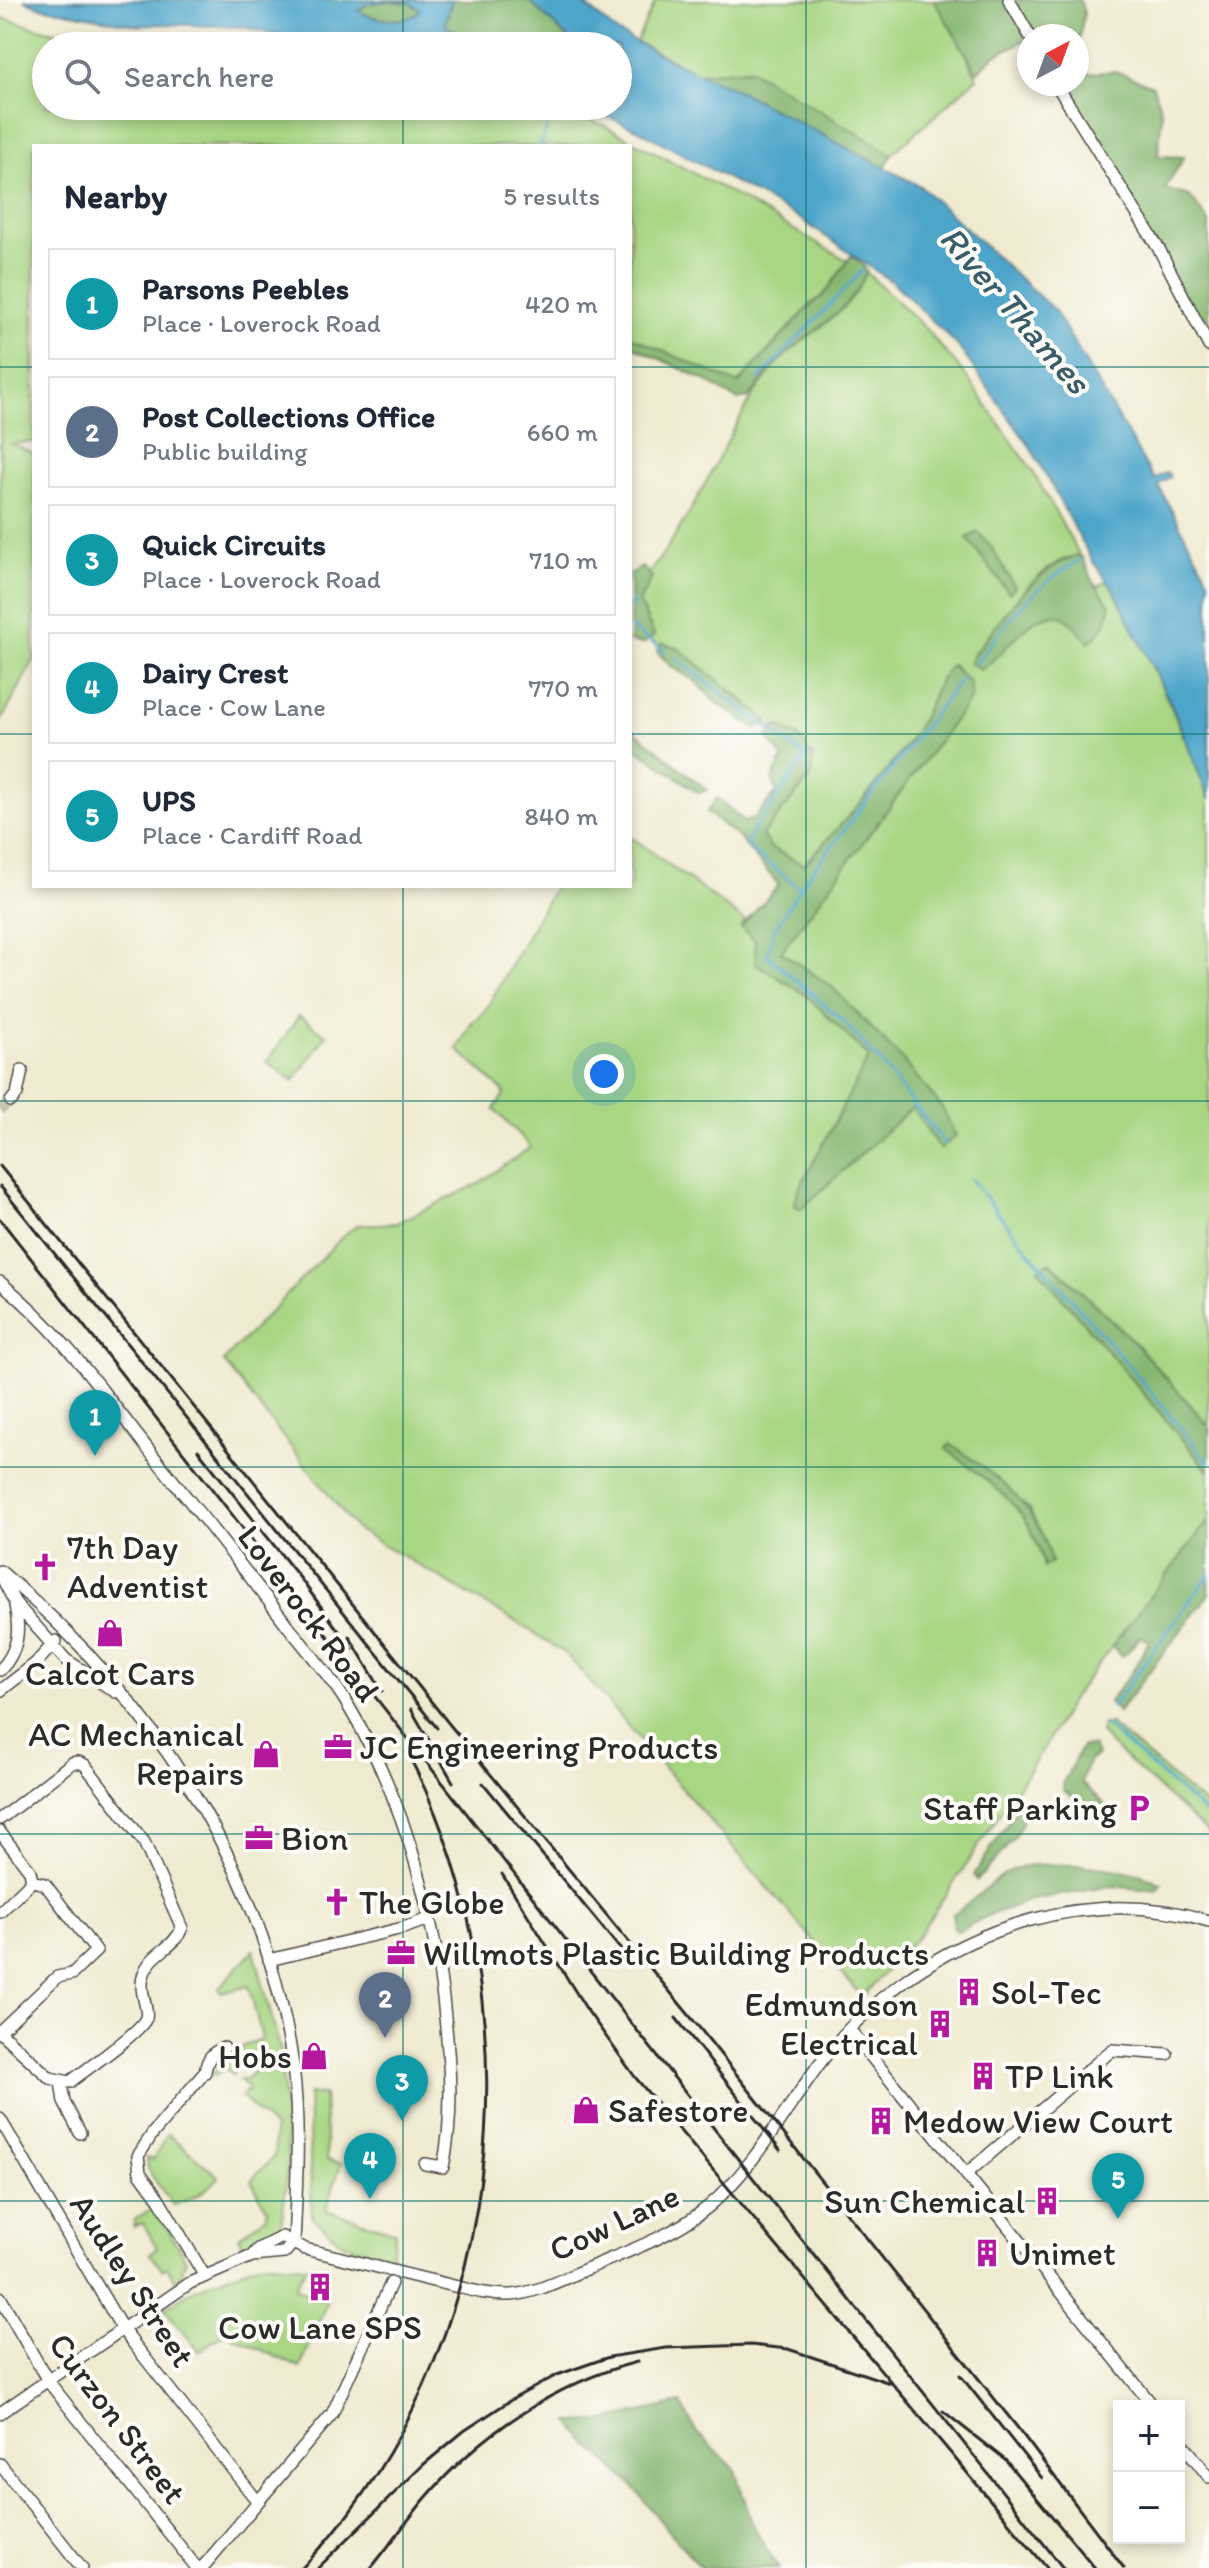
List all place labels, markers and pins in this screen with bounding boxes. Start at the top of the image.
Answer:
pin: 1 [69,1390,121,1456]
place label: 7th Day Adventist [67,1527,208,1607]
church icon: 7th Day Adventist [30,1552,60,1582]
shop icon: Calcot Cars [95,1618,125,1648]
place label: Calcot Cars [25,1653,195,1694]
place label: AC Mechanical Repairs [28,1714,244,1794]
place label: JC Engineering Products [360,1727,718,1768]
office icon: JC Engineering Products [323,1732,353,1762]
shop icon: AC Mechanical Repairs [251,1739,281,1769]
place label: Staff Parking [923,1788,1118,1829]
parking icon: Staff Parking [1124,1793,1154,1823]
place label: Bion [281,1818,348,1859]
office icon: Bion [244,1823,274,1853]
place label: The Globe [359,1882,505,1923]
church icon: The Globe [322,1887,352,1917]
place label: Willmots Plastic Building Products [423,1933,929,1974]
office icon: Willmots Plastic Building Products [386,1938,416,1968]
pin: 2 [359,1972,411,2038]
place label: Sol-Tec [991,1972,1101,2013]
building icon: Sol-Tec [954,1977,984,2007]
place label: Edmundson Electrical [745,1984,918,2064]
building icon: Edmundson Electrical [925,2009,955,2039]
place label: Hobs [218,2036,292,2077]
shop icon: Hobs [299,2041,329,2071]
pin: 3 [376,2055,428,2121]
place label: TP Link [1005,2056,1114,2097]
building icon: TP Link [968,2061,998,2091]
place label: Safestore [608,2090,748,2131]
shop icon: Safestore [571,2095,601,2125]
place label: Medow View Court [903,2101,1173,2142]
building icon: Medow View Court [866,2106,896,2136]
pin: 4 [344,2133,396,2199]
pin: 5 [1092,2153,1144,2219]
place label: Sun Chemical [824,2181,1025,2222]
building icon: Sun Chemical [1032,2186,1062,2216]
place label: Unimet [1009,2233,1116,2274]
building icon: Unimet [972,2238,1002,2268]
building icon: Cow Lane SPS [305,2272,335,2302]
place label: Cow Lane SPS [218,2307,422,2348]

